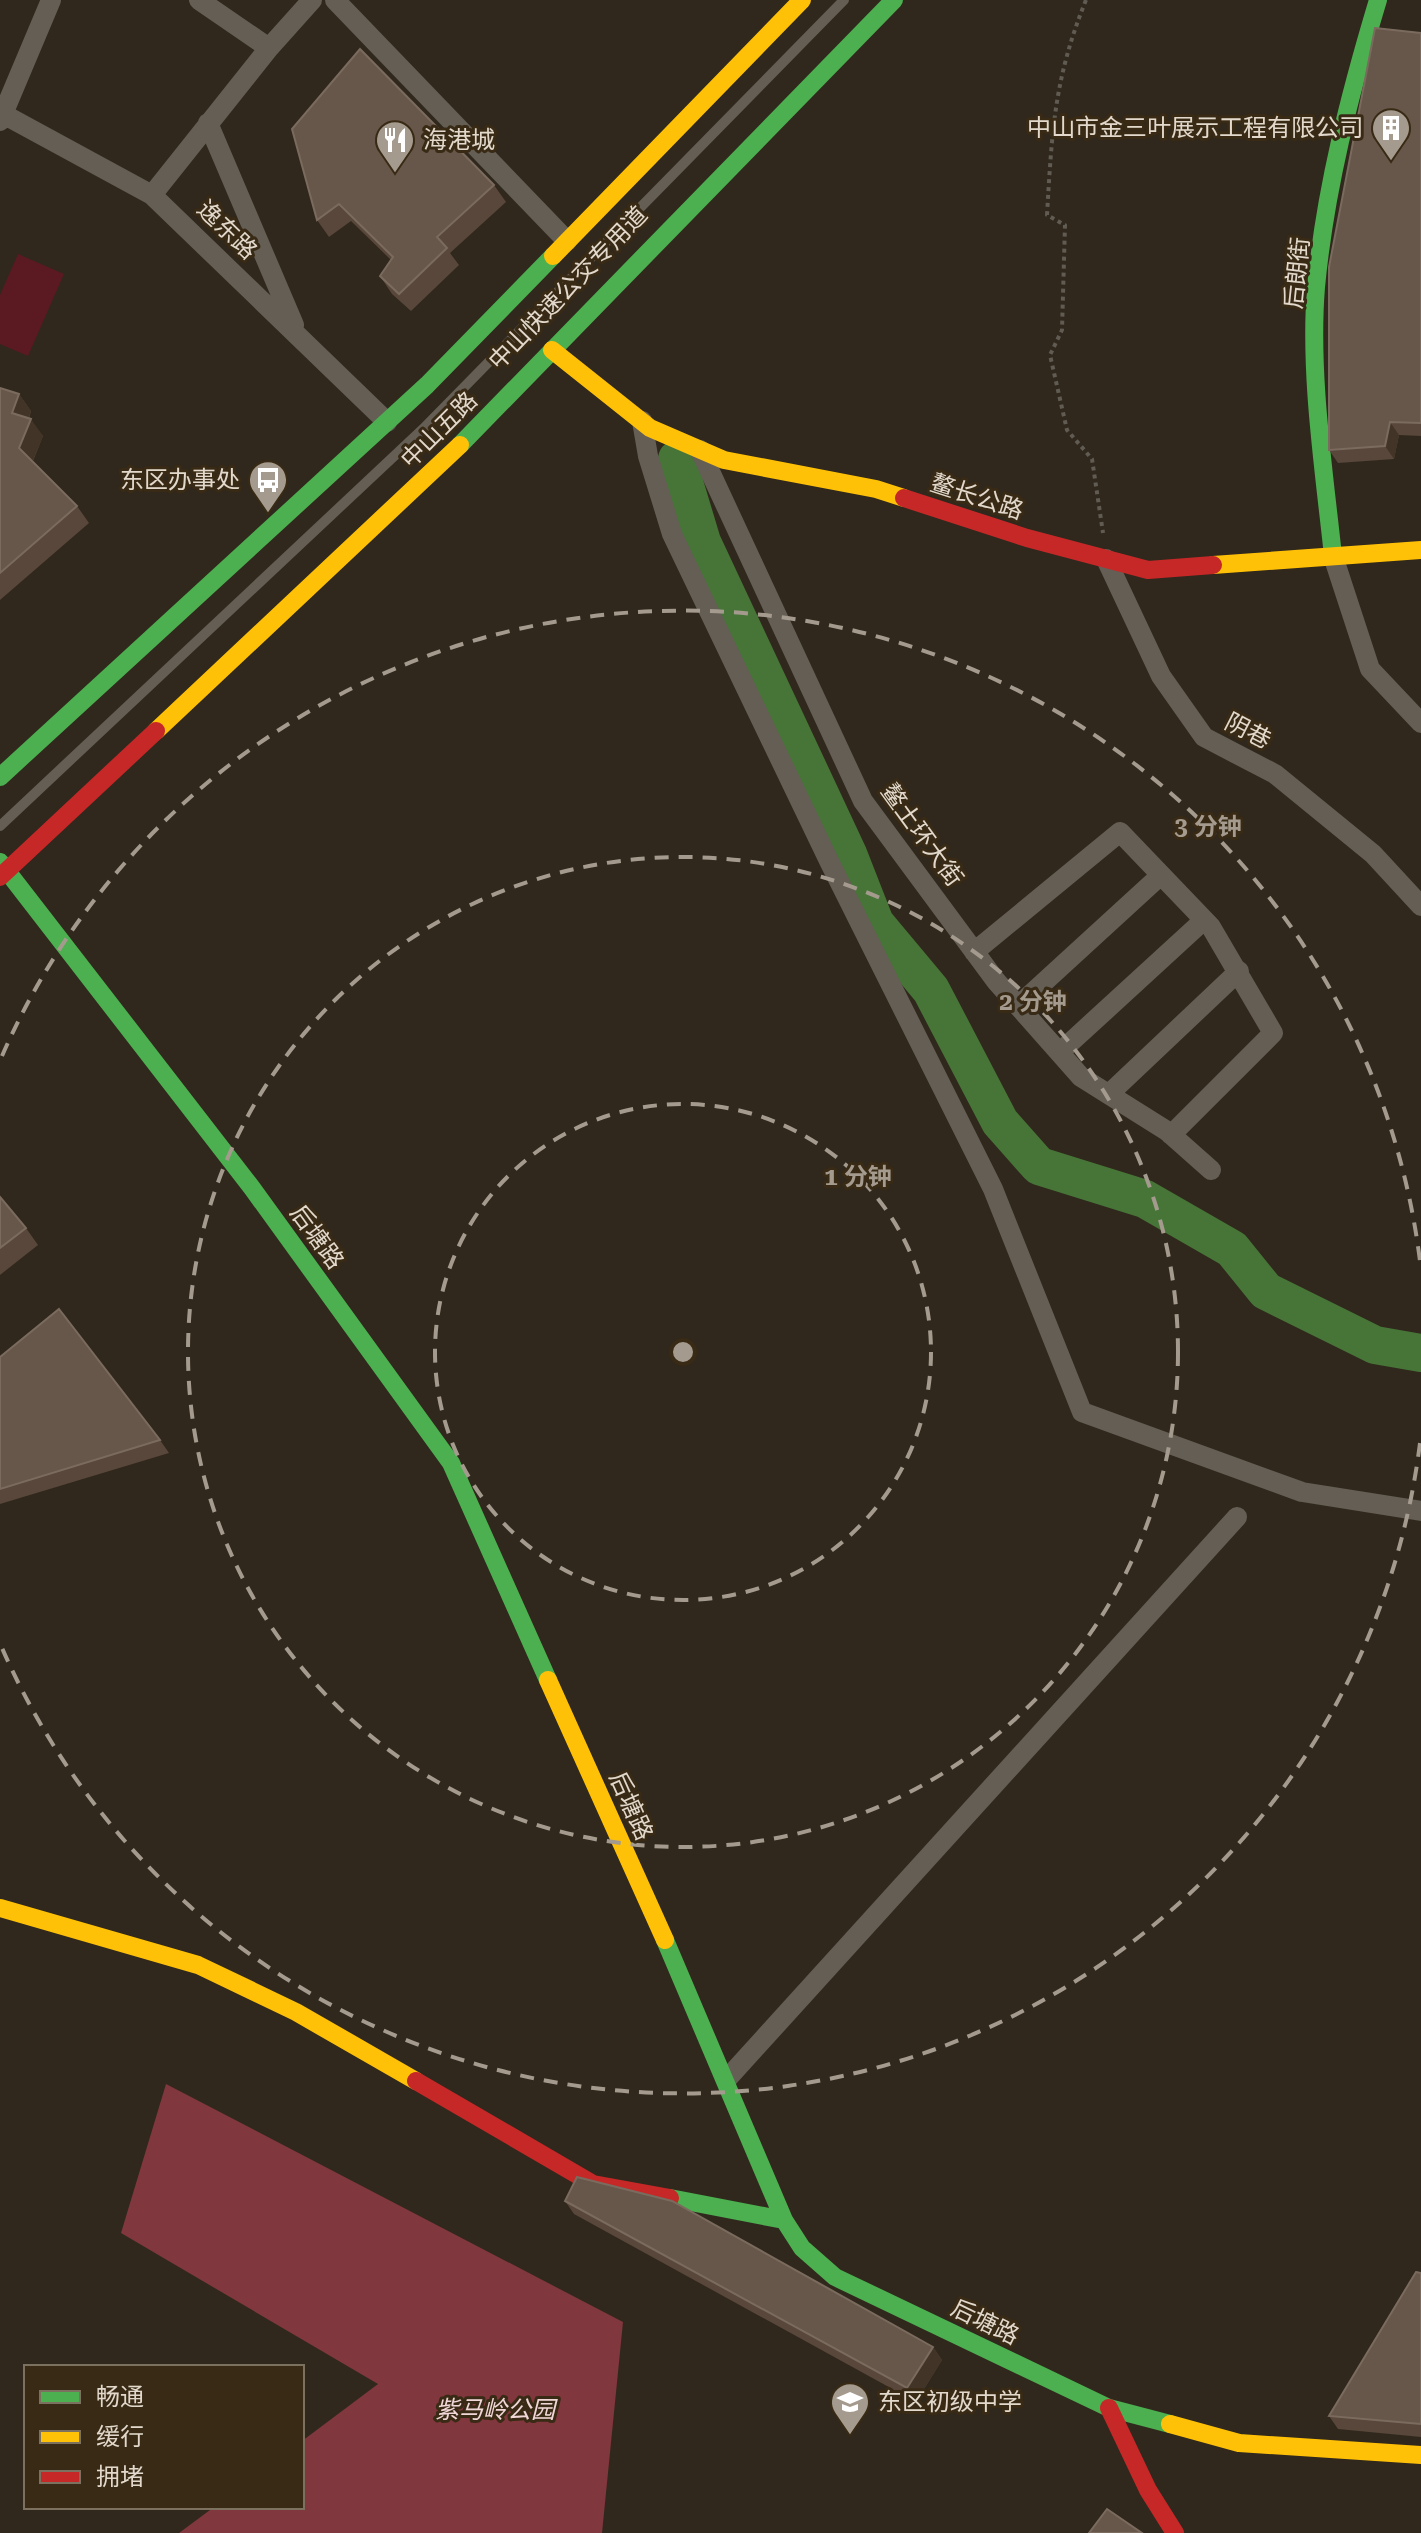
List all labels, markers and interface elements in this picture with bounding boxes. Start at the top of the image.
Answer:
building icon: 中山市金三叶展示工程有限公司 [1370,107,1412,162]
place label: 中山市金三叶展示工程有限公司 [1027,114,1363,142]
restaurant icon: 海港城 [374,119,416,174]
place label: 海港城 [423,126,495,154]
street label: 逸东路 [191,195,263,265]
street label: 中山快速公交专用道 [483,201,653,375]
street label: 后朗街 [1279,236,1315,310]
street label: 中山五路 [395,386,483,474]
bus stop icon: 东区办事处 [247,459,289,514]
place label: 东区办事处 [120,466,240,494]
street label: 鳌长公路 [927,469,1027,525]
street label: 阴巷 [1220,708,1276,754]
street label: 鳌土环大街 [875,778,969,892]
text: 3 分钟 [1174,813,1242,841]
text: 2 分钟 [999,988,1067,1016]
text: 1 分钟 [824,1163,892,1191]
street label: 后塘路 [285,1200,349,1274]
centre of rings [669,1338,697,1366]
street label: 后塘路 [604,1767,658,1845]
street label: 后塘路 [947,2294,1023,2350]
legend [24,2365,304,2509]
school or university icon: 东区初级中学 [829,2381,871,2436]
text: 畅通 [96,2383,144,2411]
place label: 东区初级中学 [878,2388,1022,2416]
park label: 紫马岭公园 [435,2396,558,2424]
text: 缓行 [96,2423,144,2451]
text: 拥堵 [96,2463,144,2491]

